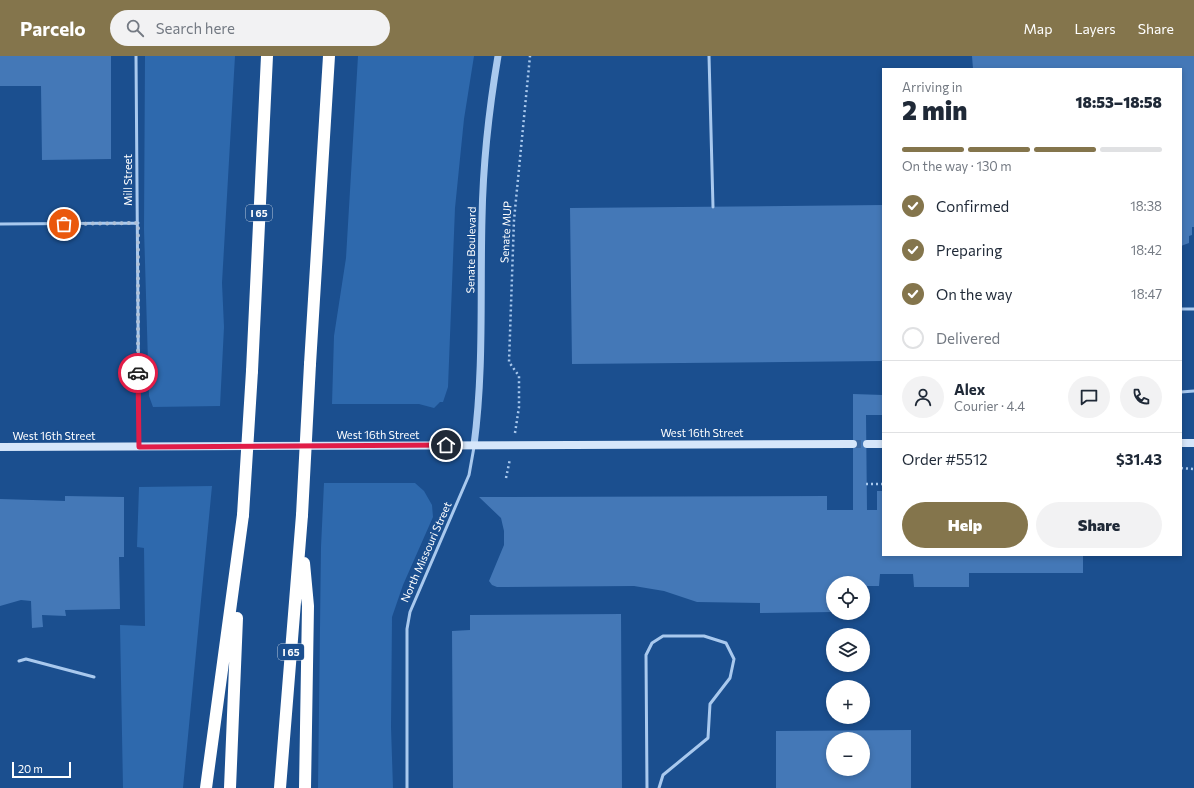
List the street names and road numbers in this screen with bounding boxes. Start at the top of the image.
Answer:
street label: Mill Street [121,153,134,206]
street label: Senate MUP [497,201,514,263]
road number: I 65 [246,205,272,221]
street label: Senate Boulevard [463,206,478,293]
street label: West 16th Street [660,426,744,439]
street label: West 16th Street [336,428,420,441]
street label: West 16th Street [12,429,96,442]
street label: North Missouri Street [398,499,454,604]
road number: I 65 [278,644,304,660]

